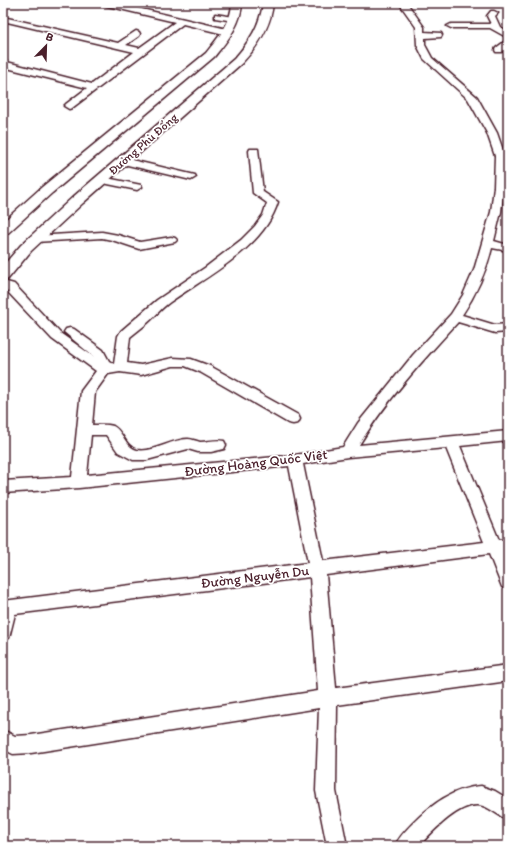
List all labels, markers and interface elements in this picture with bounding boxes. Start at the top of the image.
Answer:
north arrow [26,26,66,66]
text: B [44,30,56,45]
street label: Đường Phù Đổng [106,110,181,178]
street label: Đường Hoàng Quốc Việt [184,446,328,480]
street label: Đường Nguyễn Du [200,562,310,592]

